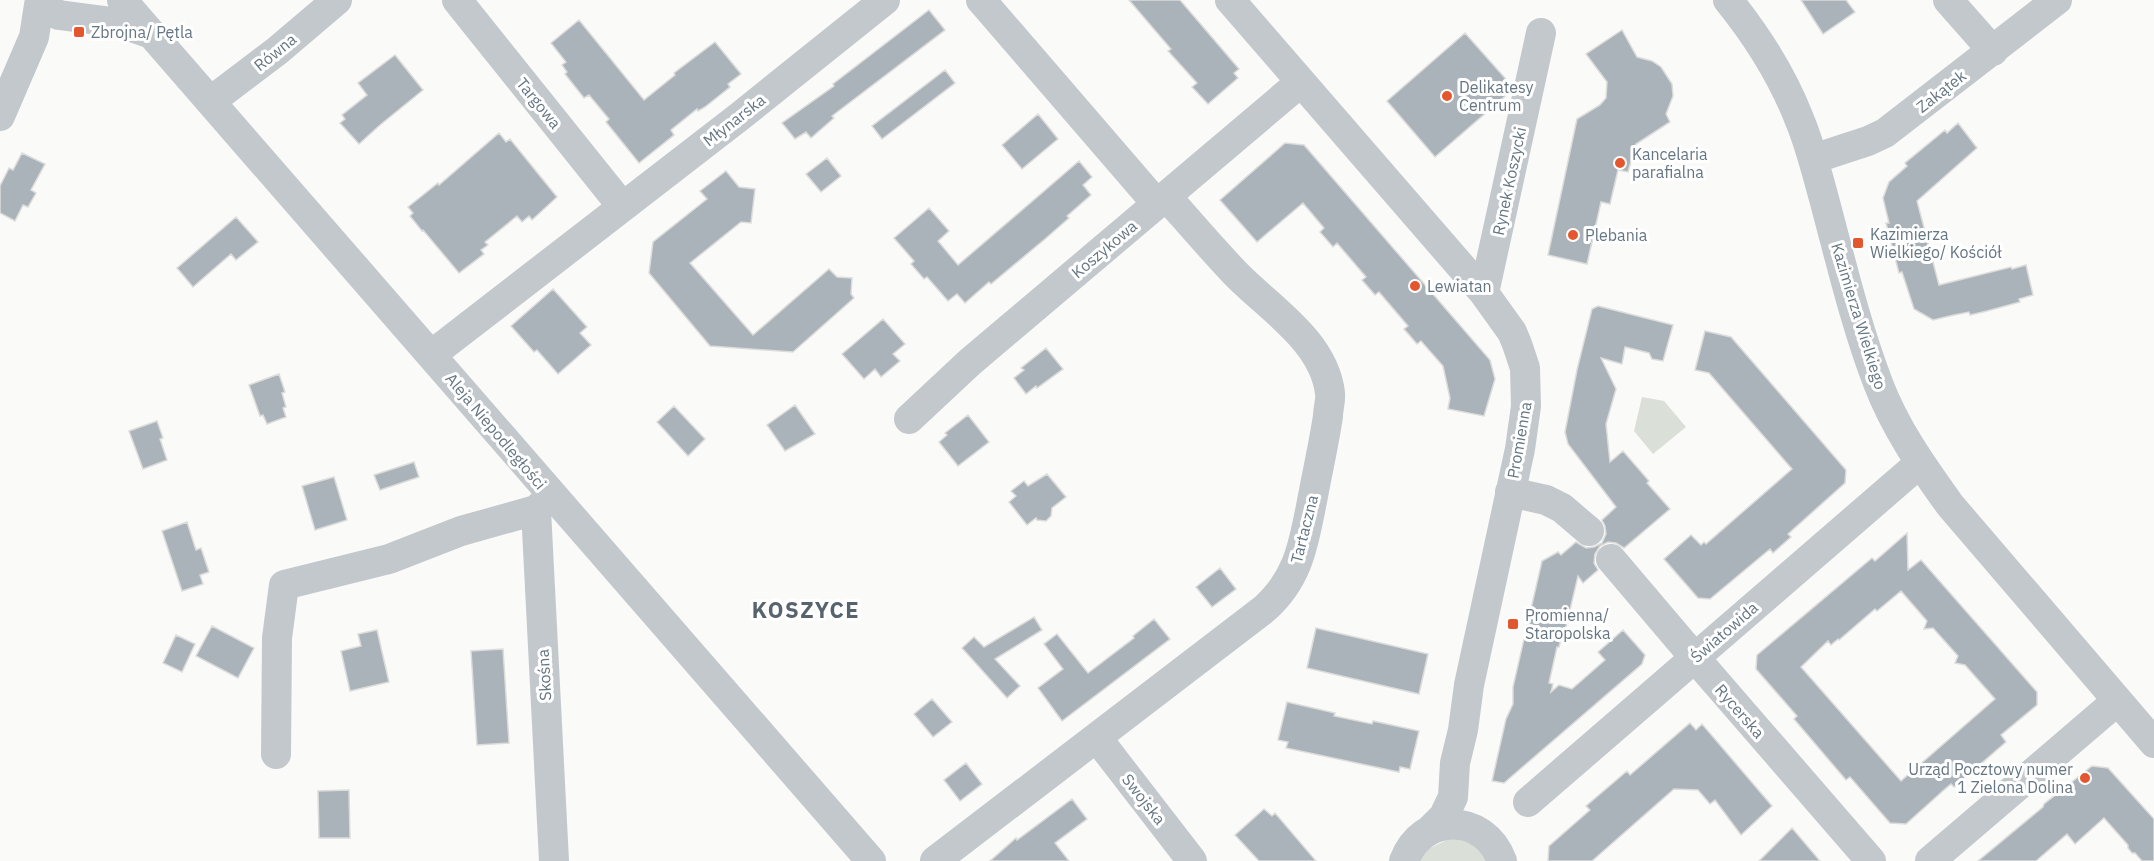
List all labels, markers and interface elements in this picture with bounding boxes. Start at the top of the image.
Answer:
place label: Zbrojna/ Pętla [91,22,193,42]
marker: Zbrojna/ Pętla [72,25,86,39]
street label: Równa [250,29,301,75]
street label: Zakątek [1912,65,1970,117]
street label: Targowa [512,73,566,133]
place label: Delikatesy Centrum [1459,77,1534,115]
street label: Młynarska [699,89,769,150]
marker: Delikatesy Centrum [1440,89,1454,103]
street label: Rynek Koszycki [1488,125,1530,237]
place label: Kancelaria parafialna [1632,144,1708,182]
marker: Kancelaria parafialna [1613,156,1627,170]
street label: Koszykowa [1067,216,1141,282]
place label: Kazimierza Wielkiego/ Kościół [1870,224,2002,262]
place label: Plebania [1585,225,1648,245]
marker: Plebania [1566,228,1580,242]
marker: Kazimierza Wielkiego/ Kościół [1851,236,1865,250]
street label: Kazimierza Wielkiego [1827,240,1891,392]
place label: Lewiatan [1427,276,1492,296]
marker: Lewiatan [1408,279,1422,293]
street label: Aleja Niepodległości [441,369,551,493]
street label: Promienna [1502,400,1536,480]
street label: Tartaczna [1286,492,1322,565]
district label: KOSZYCE [752,595,860,624]
street label: Światowida [1686,596,1762,667]
place label: Promienna/ Staropolska [1525,605,1611,643]
marker: Promienna/ Staropolska [1506,617,1520,631]
street label: Skośna [533,648,555,701]
street label: Rycerska [1711,680,1769,743]
place label: Urząd Pocztowy numer 1 Zielona Dolina [1908,759,2073,797]
street label: Swojska [1118,770,1170,829]
marker: Urząd Pocztowy numer 1 Zielona Dolina [2078,771,2092,785]

